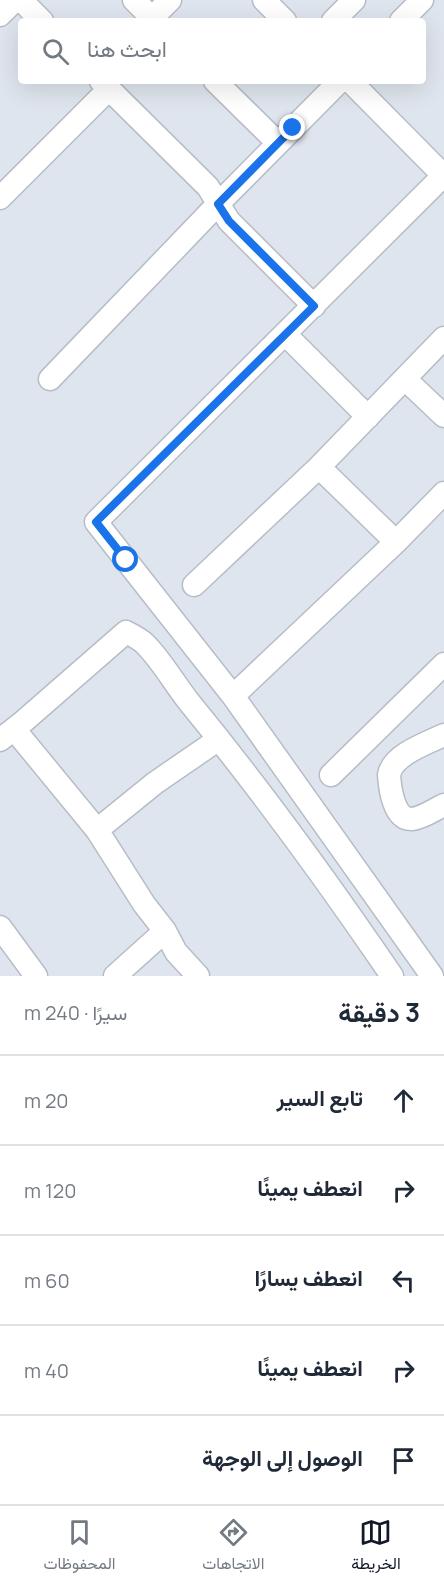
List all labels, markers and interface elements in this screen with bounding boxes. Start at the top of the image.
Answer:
search box [18,18,426,84]
text: ابحث هنا [87,34,167,64]
icon: search [39,35,72,68]
route end [279,114,305,140]
route start [112,546,138,572]
text: 3 دقيقة [338,994,420,1030]
text: سيرًا · 240 m [24,999,127,1026]
text: تابع السير [277,1083,363,1113]
icon: ahead [387,1084,420,1117]
text: 20 m [24,1087,69,1114]
text: انعطف يمينًا [257,1173,363,1203]
icon: right [387,1174,420,1207]
text: 120 m [24,1177,76,1204]
text: انعطف يسارًا [254,1263,363,1293]
icon: left [387,1264,420,1297]
text: 60 m [24,1267,70,1294]
text: انعطف يمينًا [257,1353,363,1383]
icon: right [387,1354,420,1387]
text: 40 m [24,1357,69,1384]
text: الوصول إلى الوجهة [202,1443,363,1473]
icon: arrive [387,1444,420,1477]
tab: المحفوظات [43,1516,116,1578]
tab: الاتجاهات [202,1516,264,1578]
tab: الخريطة [351,1516,401,1578]

